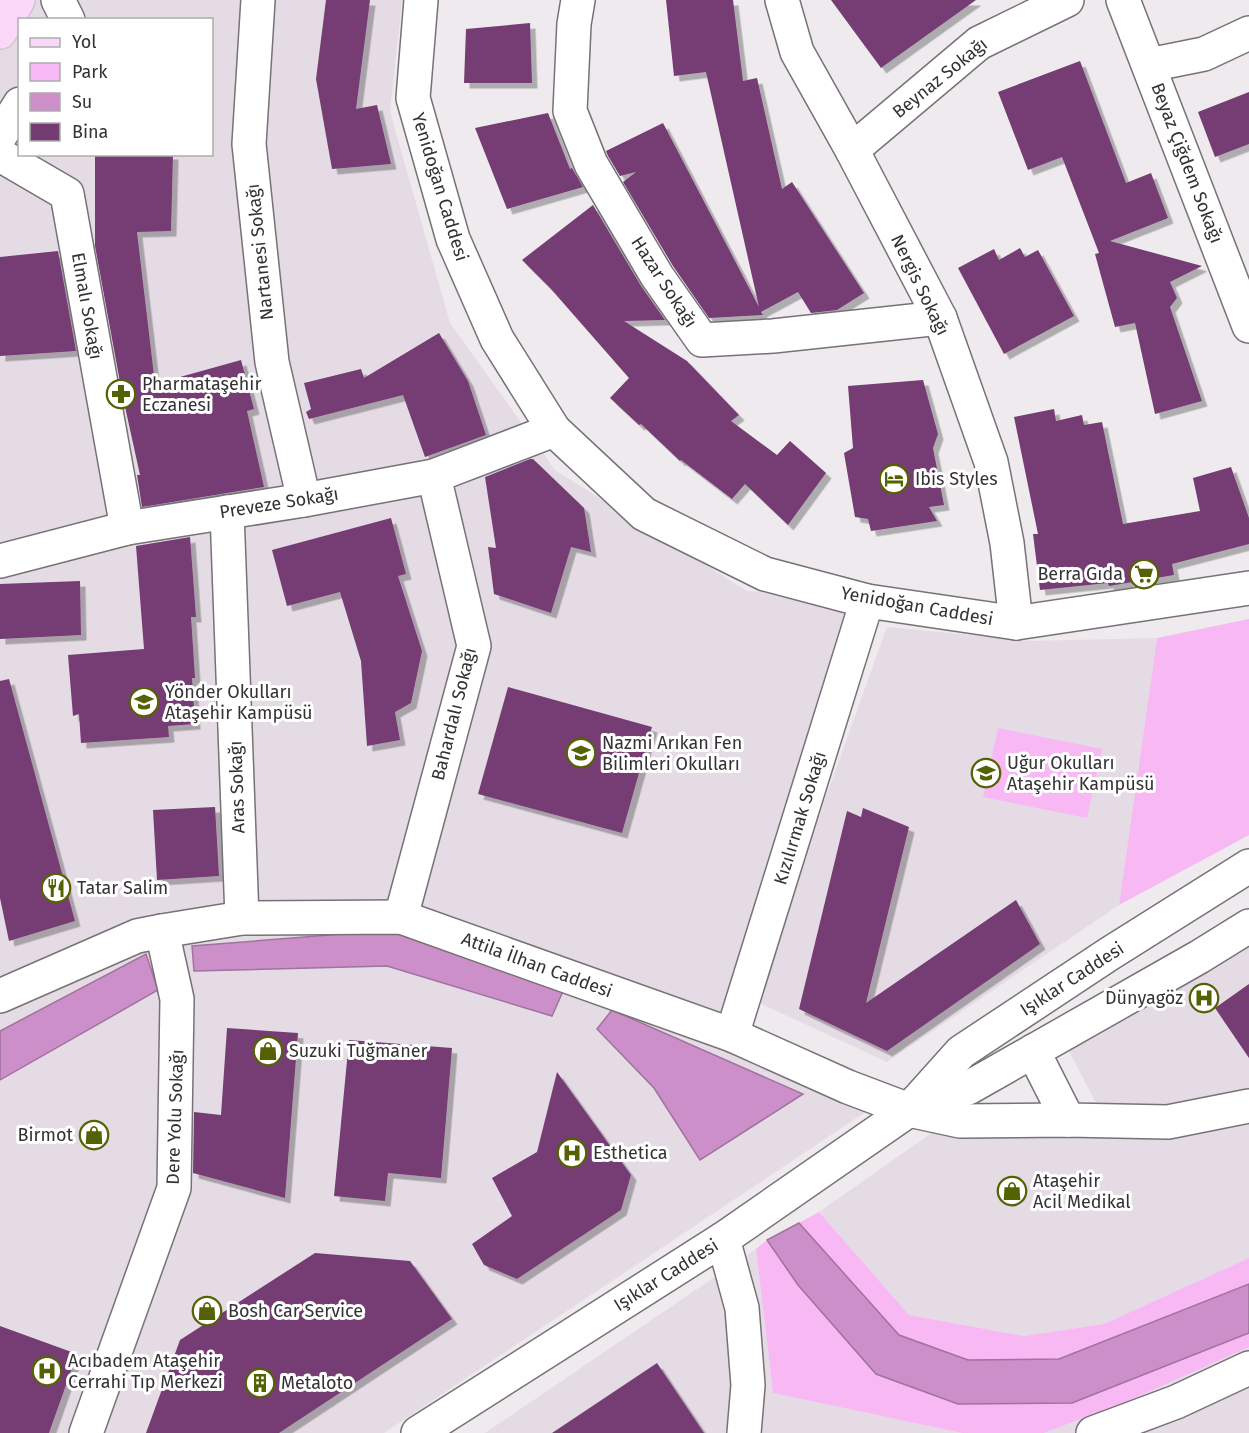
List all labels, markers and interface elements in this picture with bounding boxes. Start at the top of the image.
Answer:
legend [18,18,213,156]
text: Yol [72,31,97,53]
street label: Beynaz Sokağı [888,33,992,123]
text: Park [72,61,108,83]
street label: Beyaz Çiğdem Sokağı [1146,80,1228,246]
text: Su [72,91,92,113]
street label: Yenidoğan Caddesi [407,110,473,264]
text: Bina [72,121,108,143]
street label: Nartanesi Sokağı [242,183,278,321]
street label: Nergis Sokağı [886,231,954,339]
street label: Hazar Sokağı [626,232,702,332]
street label: Elmalı Sokağı [67,251,107,361]
place label: Pharmataşehir Eczanesi [142,373,261,416]
pharmacy icon: Pharmataşehir Eczanesi [105,378,137,410]
hotel icon: Ibis Styles [878,463,910,495]
place label: Ibis Styles [915,468,998,490]
street label: Preveze Sokağı [218,483,340,523]
supermarket icon: Berra Gıda [1128,558,1160,590]
place label: Berra Gıda [1037,563,1123,585]
street label: Yenidoğan Caddesi [839,582,995,630]
street label: Bahardalı Sokağı [427,645,481,783]
place label: Yönder Okulları Ataşehir Kampüsü [165,681,313,724]
school or university icon: Yönder Okulları Ataşehir Kampüsü [128,686,160,718]
place label: Nazmi Arıkan Fen Bilimleri Okulları [602,732,742,775]
school or university icon: Nazmi Arıkan Fen Bilimleri Okulları [565,737,597,769]
street label: Aras Sokağı [224,740,250,834]
street label: Kızılırmak Sokağı [769,749,831,887]
place label: Uğur Okulları Ataşehir Kampüsü [1007,752,1155,795]
school or university icon: Uğur Okulları Ataşehir Kampüsü [970,757,1002,789]
restaurant icon: Tatar Salim [40,872,72,904]
place label: Tatar Salim [77,877,168,899]
street label: Attila İlhan Caddesi [459,927,615,1003]
street label: Işıklar Caddesi [1016,937,1128,1021]
hospital icon: Dünyagöz [1188,982,1220,1014]
place label: Dünyagöz [1105,987,1183,1009]
shop icon: Suzuki Tuğmaner [252,1035,284,1067]
place label: Suzuki Tuğmaner [289,1040,428,1062]
street label: Dere Yolu Sokağı [162,1049,188,1185]
shop icon: Birmot [78,1119,110,1151]
place label: Birmot [18,1124,73,1146]
hospital icon: Esthetica [556,1137,588,1169]
place label: Esthetica [593,1142,668,1164]
place label: Ataşehir Acil Medikal [1033,1170,1131,1213]
shop icon: Ataşehir Acil Medikal [996,1175,1028,1207]
street label: Işıklar Caddesi [610,1234,722,1316]
shop icon: Bosh Car Service [191,1295,223,1327]
place label: Bosh Car Service [228,1300,363,1322]
place label: Acıbadem Ataşehir Cerrahi Tıp Merkezi [68,1350,223,1393]
hospital icon: Acıbadem Ataşehir Cerrahi Tıp Merkezi [31,1355,63,1387]
building icon: Metaloto [244,1367,276,1399]
place label: Metaloto [281,1372,353,1394]

